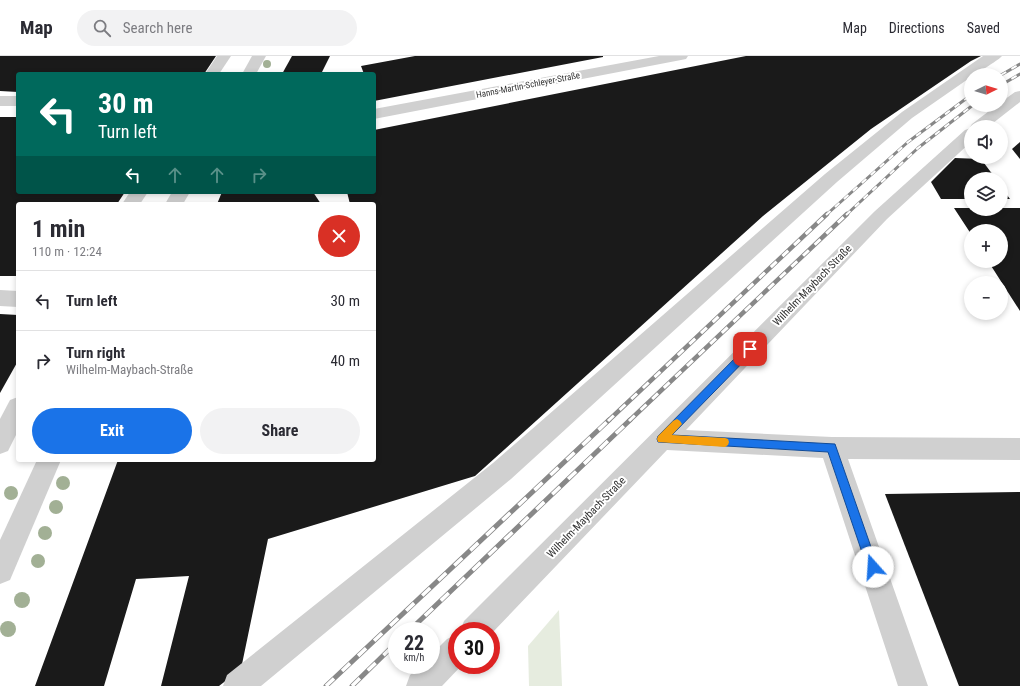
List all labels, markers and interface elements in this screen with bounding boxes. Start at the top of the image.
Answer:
search box [77,10,357,46]
text: Map [20,16,53,39]
icon: search [91,17,113,39]
text: Search here [123,19,193,37]
text: Map [843,20,867,36]
text: Directions [889,20,945,36]
text: Saved [967,20,1000,36]
north arrow [964,68,1008,112]
map controls [964,68,1008,320]
street label: Hanns-Martin-Schleyer-Straße [475,70,581,100]
text: 30 m [98,87,154,120]
icon: left [32,88,84,140]
button: sound [964,120,1008,164]
text: Turn left [98,121,157,142]
icon: left [122,164,144,186]
icon: ahead [164,164,186,186]
icon: ahead [206,164,228,186]
icon: right [248,164,270,186]
button: layers [964,172,1008,216]
text: 1 min [32,215,85,243]
button: close [318,215,360,257]
button: + [964,224,1008,268]
street label: Wilhelm-Maybach-Straße [770,242,854,329]
text: 110 m · 12:24 [32,244,102,259]
button: − [964,276,1008,320]
icon: left [32,290,54,312]
text: Turn left [66,292,117,310]
text: 30 m [330,292,360,310]
pin [733,332,767,366]
icon: arrive [739,338,761,360]
text: Turn right [66,344,125,362]
icon: right [32,350,54,372]
text: 40 m [330,352,360,370]
text: Wilhelm-Maybach-Straße [66,362,193,377]
button: Exit [32,408,192,454]
button: Share [200,408,360,454]
street label: Wilhelm-Maybach-Straße [544,474,628,561]
position arrow [852,546,894,588]
speed limit sign: 30 [448,622,500,674]
text: 22 [404,631,424,655]
text: km/h [404,652,424,663]

